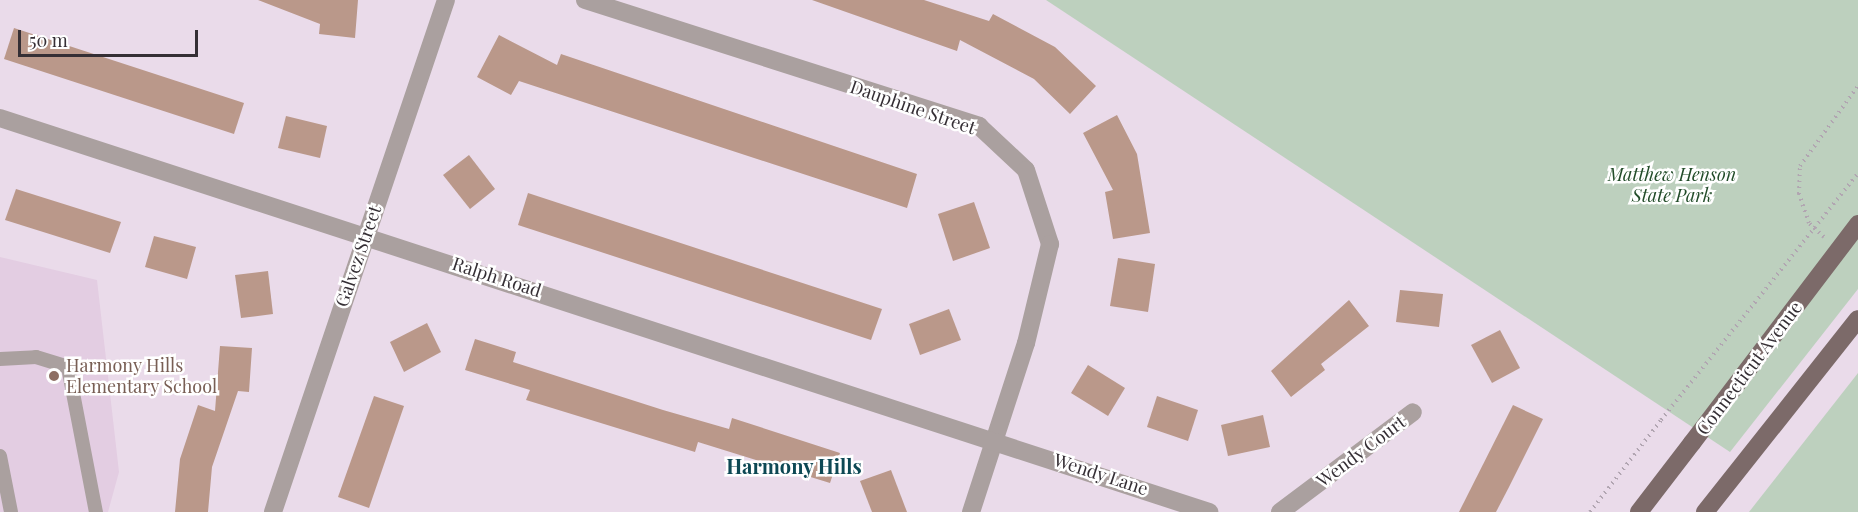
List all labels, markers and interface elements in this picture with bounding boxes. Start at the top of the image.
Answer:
scale bar [21,18,201,56]
text: 50 m [29,28,68,52]
street label: Dauphine Street [847,75,979,139]
park label: Matthew Henson State Park [1608,164,1736,207]
street label: Galvez Street [331,202,385,310]
street label: Ralph Road [450,252,544,302]
street label: Connecticut Avenue [1691,297,1807,439]
place label: Harmony Hills Elementary School [66,355,218,398]
marker: Harmony Hills Elementary School [47,369,61,383]
street label: Wendy Court [1312,410,1410,492]
street label: Wendy Lane [1051,449,1151,499]
district label: Harmony Hills [726,453,862,477]

